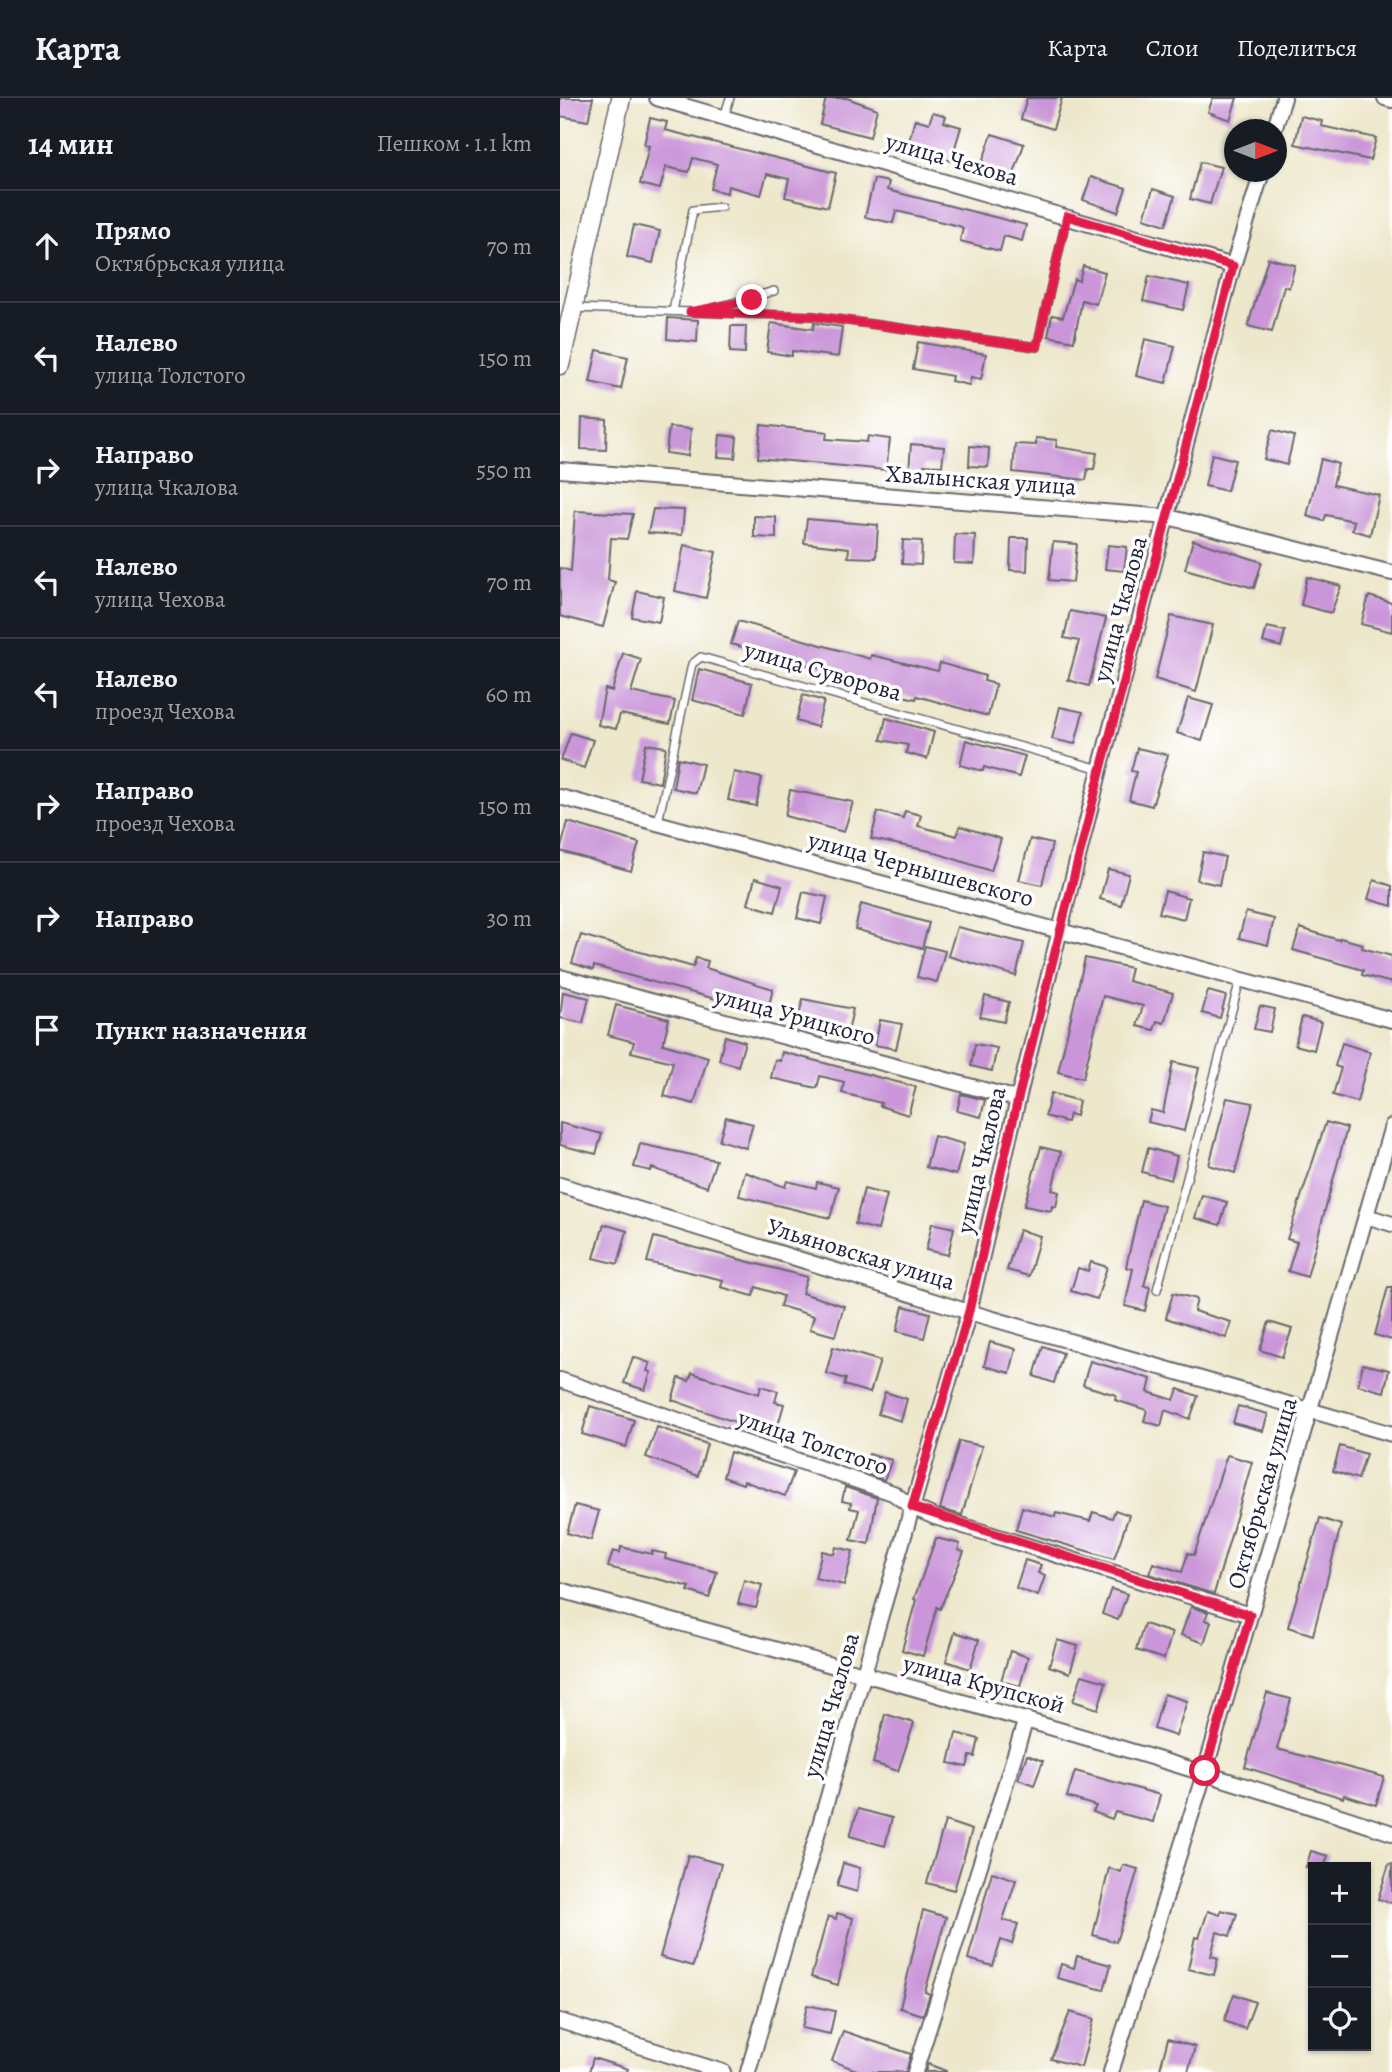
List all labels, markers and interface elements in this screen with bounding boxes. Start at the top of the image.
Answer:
text: Карта [35,26,121,71]
text: Карта [1047,32,1108,64]
text: Слои [1146,32,1199,64]
text: Поделиться [1237,32,1357,64]
north arrow [1224,119,1287,182]
text: 14 мин [28,124,114,164]
street label: улица Чехова [881,125,1022,193]
text: Пешком · 1.1 km [377,128,532,159]
text: Прямо [95,213,171,248]
icon: ahead [28,227,66,265]
text: 70 m [486,231,532,262]
text: Октябрьская улица [95,248,285,279]
route end [736,284,767,315]
text: Налево [95,325,178,360]
icon: left [28,339,66,377]
text: 150 m [478,343,532,374]
text: улица Толстого [95,360,246,391]
text: Направо [95,437,194,472]
icon: right [28,451,66,489]
text: 550 m [476,455,532,486]
street label: Хвалынская улица [885,457,1077,503]
text: улица Чкалова [95,472,238,503]
street label: улица Чкалова [1085,533,1155,686]
text: Налево [95,549,178,584]
icon: left [28,563,66,601]
text: 70 m [486,567,532,598]
text: улица Чехова [95,584,226,615]
street label: улица Суворова [740,633,905,709]
text: Налево [95,661,178,696]
icon: left [28,675,66,713]
text: 60 m [485,679,532,710]
text: проезд Чехова [95,696,235,727]
text: Направо [95,773,194,808]
icon: right [28,787,66,825]
text: 150 m [478,791,532,822]
text: проезд Чехова [95,808,235,839]
street label: улица Чернышевского [804,823,1037,914]
icon: right [28,899,66,937]
text: Направо [95,901,194,936]
text: 30 m [486,903,532,934]
street label: улица Урицкого [710,979,879,1053]
icon: arrive [28,1011,66,1049]
text: Пункт назначения [95,1013,307,1048]
street label: улица Чкалова [948,1083,1013,1238]
street label: Ульяновская улица [763,1210,959,1298]
street label: Октябрьская улица [1219,1393,1305,1593]
street label: улица Толстого [733,1401,892,1483]
street label: улица Чкалова [795,1629,867,1782]
street label: улица Крупской [899,1647,1068,1721]
route start [1189,1755,1220,1786]
map controls [1308,1862,1371,2051]
button: + [1308,1862,1371,1925]
button: − [1308,1925,1371,1988]
button: locate [1308,1988,1371,2051]

